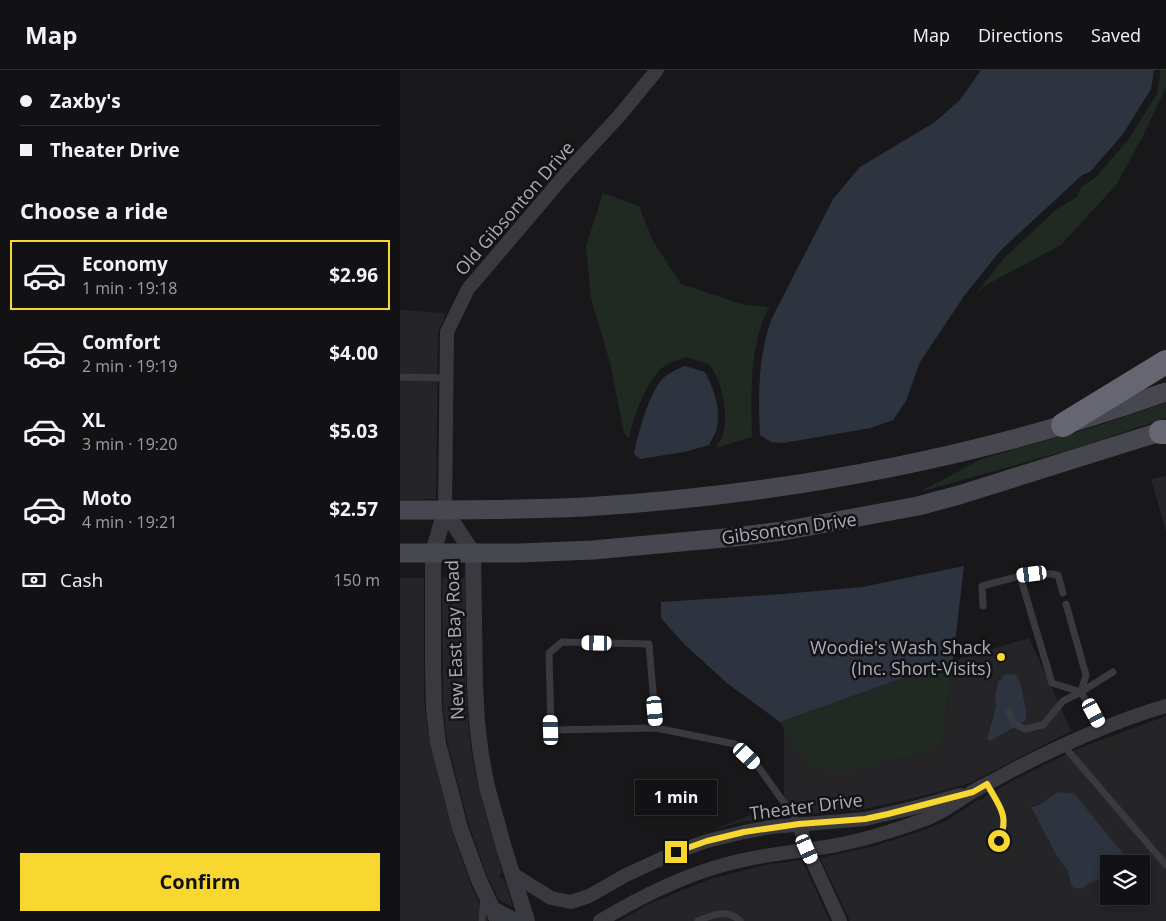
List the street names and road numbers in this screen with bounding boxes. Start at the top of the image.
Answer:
street label: Old Gibsonton Drive [449,136,579,280]
street label: Gibsonton Drive [720,507,858,549]
street label: New East Bay Road [439,560,469,720]
street label: Theater Drive [748,787,864,825]

